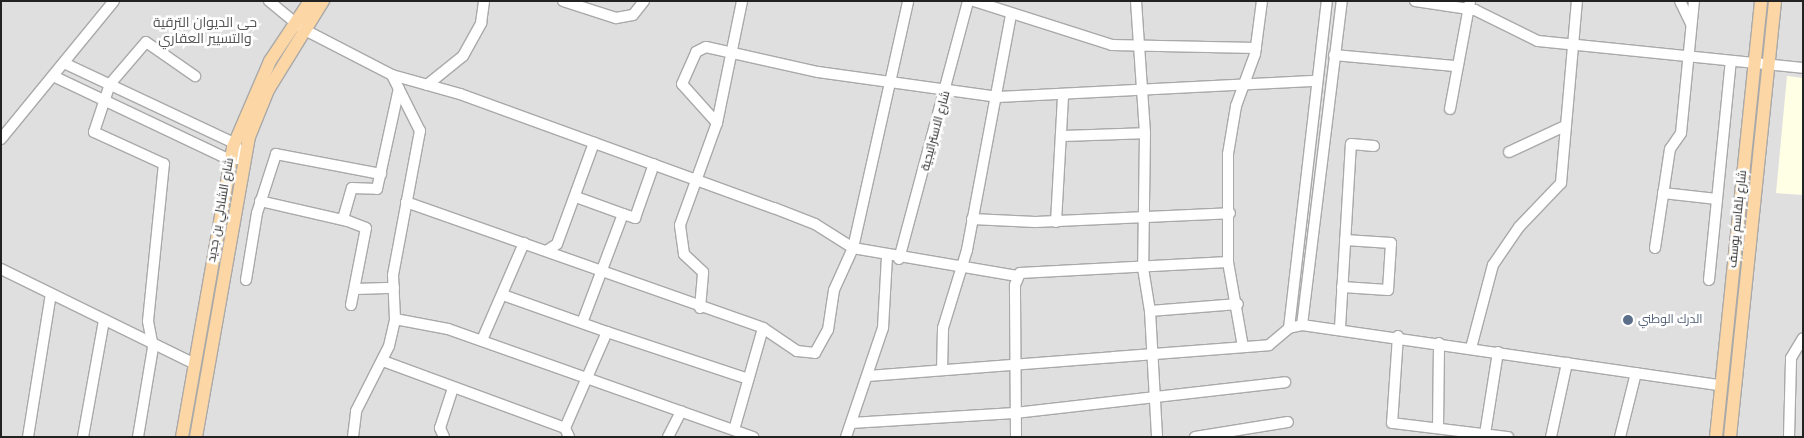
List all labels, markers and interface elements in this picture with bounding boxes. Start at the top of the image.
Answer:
district label: حي الديوان الترقية والتسيير العقاري [153,15,257,48]
street label: شارع الاستراتيجية [918,89,954,173]
street label: شارع الشاذلي بن جديد [205,157,237,263]
street label: شارع بلقاسم يوسف [1726,169,1750,269]
place label: الدرك الوطني [1638,313,1702,327]
marker: الدرك الوطني [1622,314,1634,326]

